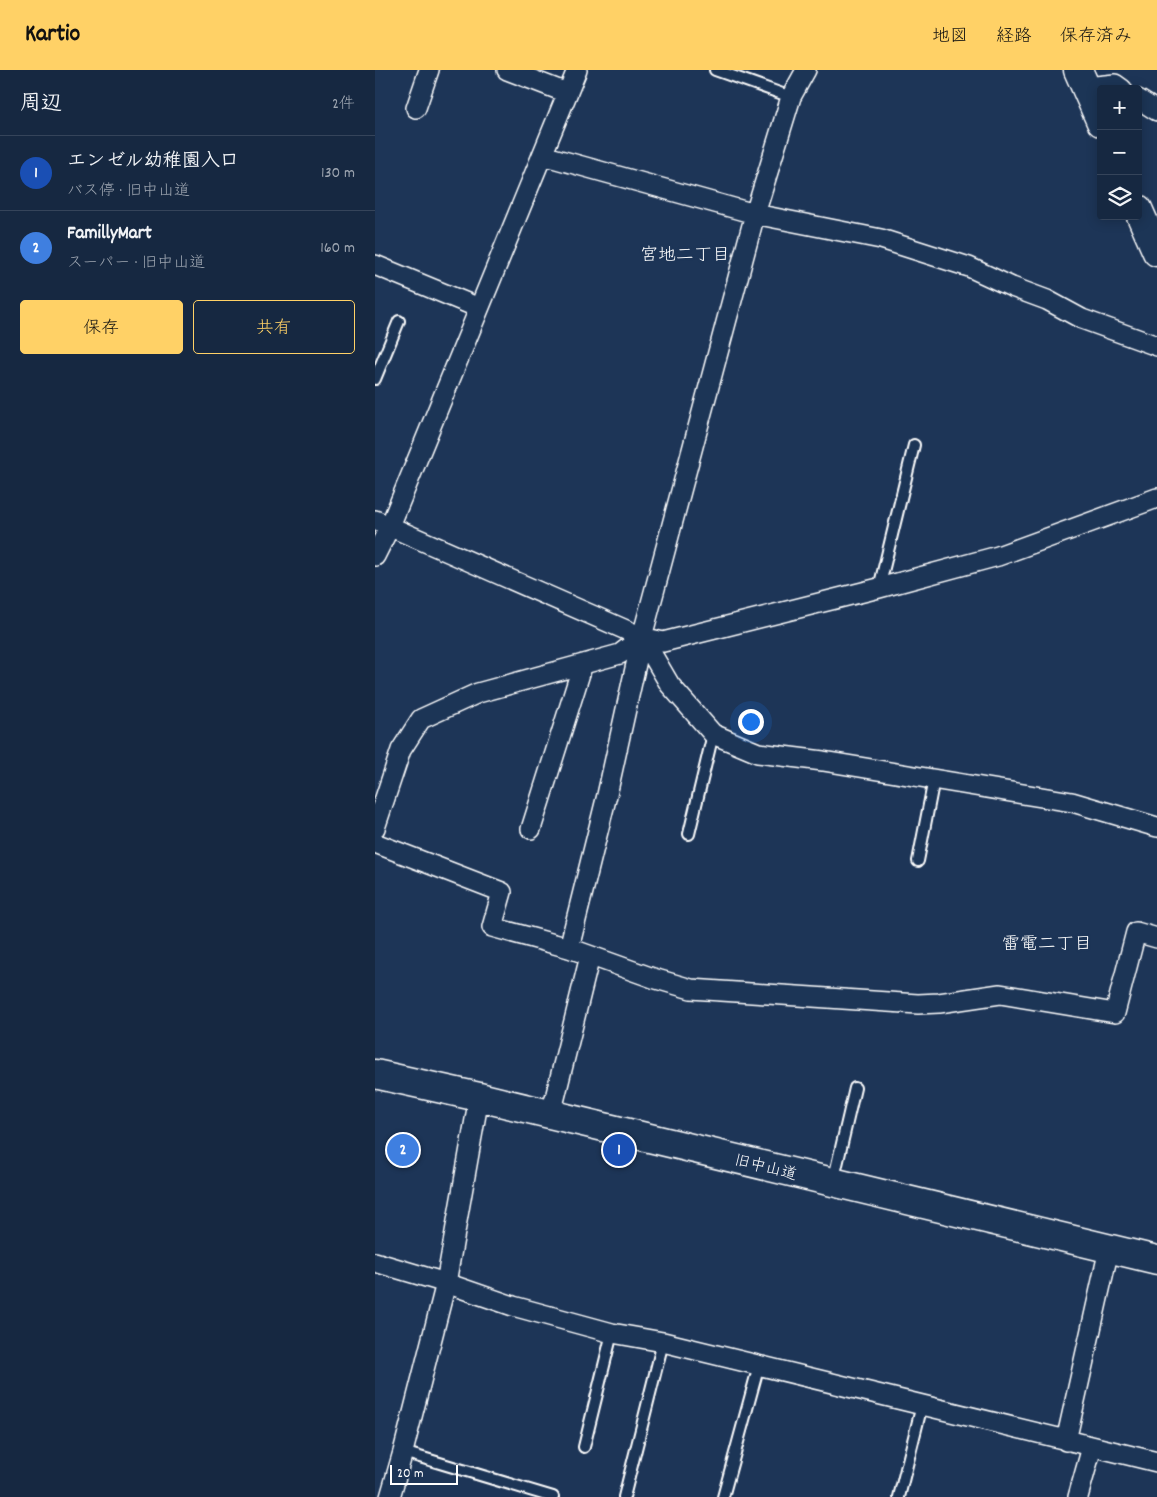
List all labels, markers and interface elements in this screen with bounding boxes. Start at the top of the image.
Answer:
text: Kartio [25,18,80,52]
text: 地図 [932,25,968,50]
text: 経路 [996,25,1032,50]
text: 保存済み [1060,25,1132,50]
map controls [1097,85,1142,220]
button: + [1097,85,1142,130]
text: 周辺 [20,90,62,120]
text: 2件 [332,93,355,116]
button: − [1097,130,1142,175]
text: エンゼル幼稚園入口 [67,149,239,176]
text: 1 [34,162,38,185]
text: 130 m [321,162,355,185]
button: layers [1097,175,1142,220]
text: バス停 · 旧中山道 [67,180,190,203]
text: FamillyMart [67,221,152,248]
text: 2 [33,237,40,260]
text: 160 m [320,237,355,260]
district label: 宮地二丁目 [640,244,730,269]
text: スーパー · 旧中山道 [67,252,205,275]
button: 保存 [20,300,183,354]
button: 共有 [193,300,355,354]
your location [738,709,764,735]
district label: 雷電二丁目 [1002,933,1092,958]
pin: 2 [387,1131,419,1169]
pin: 1 [603,1131,635,1169]
street label: 旧中山道 [732,1150,799,1187]
scale bar [390,1462,457,1485]
text: 20 m [397,1464,424,1484]

